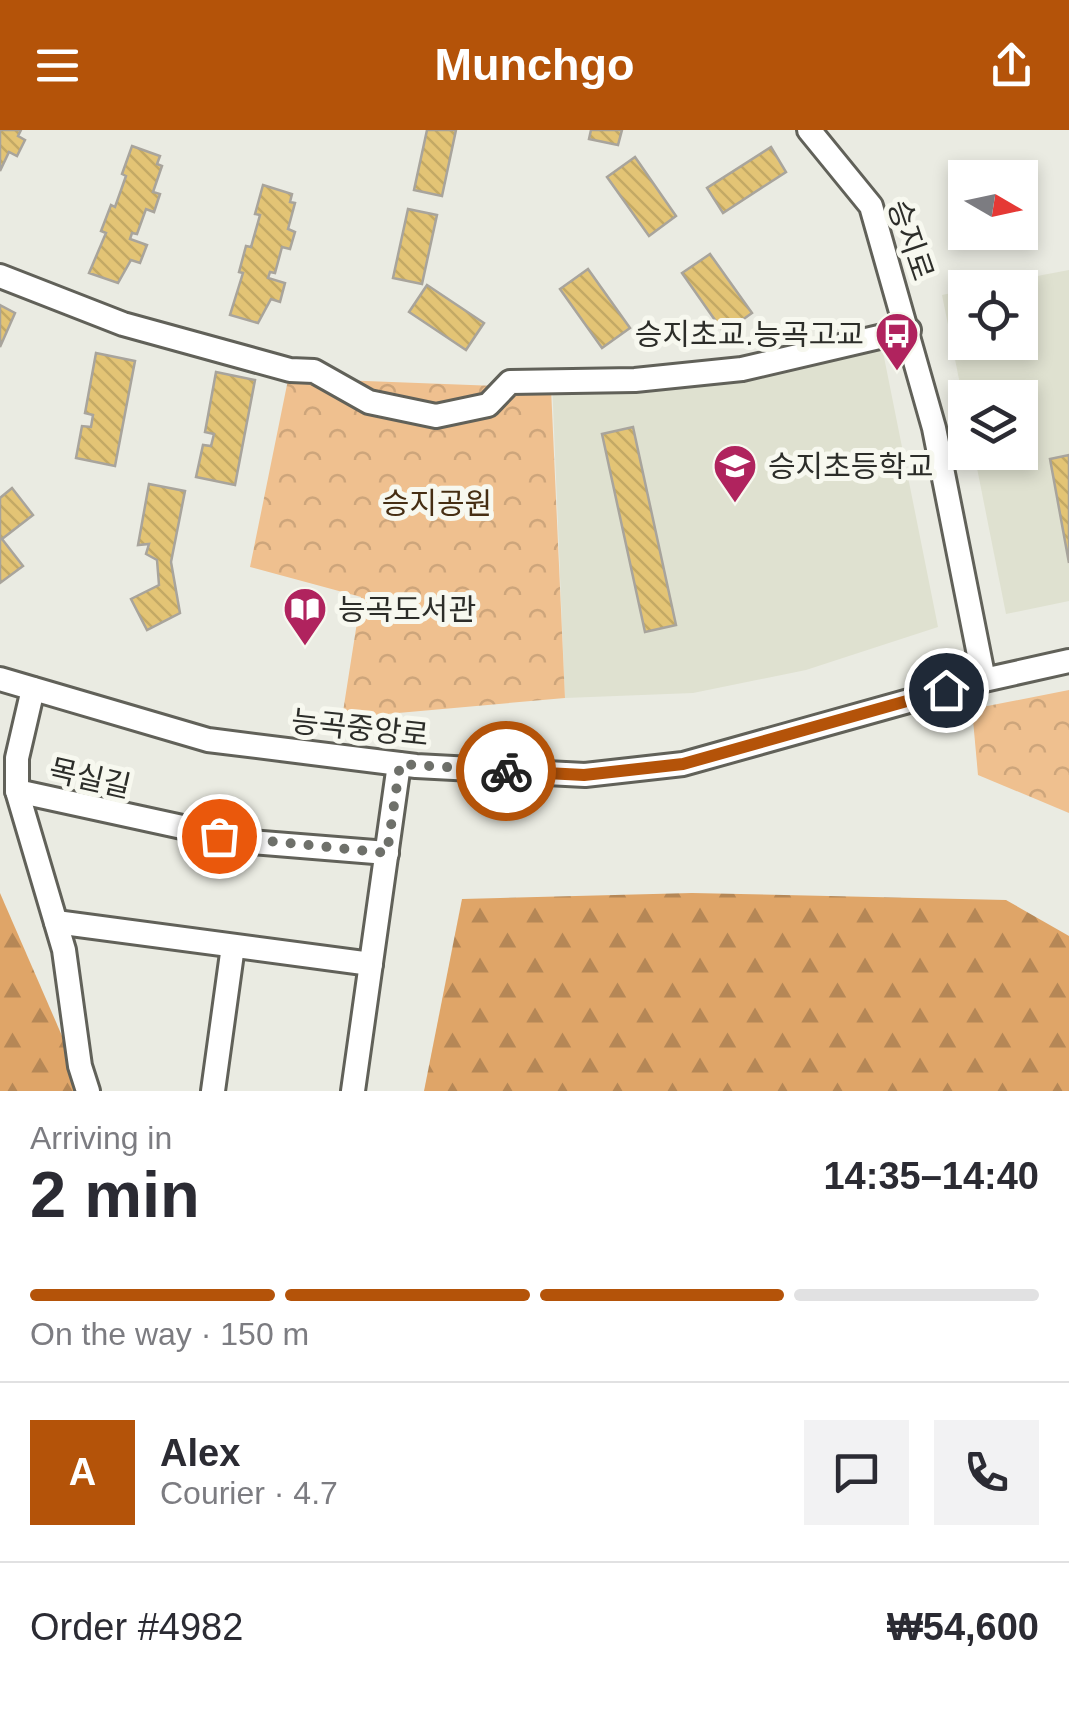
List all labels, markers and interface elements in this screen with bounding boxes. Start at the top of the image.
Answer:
icon: menu [30,38,85,93]
icon: share [984,38,1039,93]
text: Munchgo [435,39,634,90]
north arrow [948,160,1038,250]
map controls [948,160,1038,470]
street label: 승지로 [882,195,940,285]
button: locate [948,270,1038,360]
bus stop icon: 승지초교.능곡고교 [874,311,920,372]
place label: 승지초교.능곡고교 [635,318,864,351]
button: layers [948,380,1038,470]
school or university icon: 승지초등학교 [712,443,758,504]
place label: 승지초등학교 [768,450,934,483]
park label: 승지공원 [382,487,492,520]
library icon: 능곡도서관 [282,586,328,647]
place label: 능곡도서관 [338,593,476,626]
pin [904,648,989,733]
icon: home [919,663,974,718]
street label: 능곡중앙로 [290,704,430,752]
courier [456,721,556,821]
icon: bike [479,744,534,799]
street label: 목실길 [46,753,134,803]
pin [177,794,262,879]
icon: bag [192,809,247,864]
text: Arriving in [30,1120,172,1156]
text: 14:35–14:40 [823,1155,1039,1197]
text: 2 min [30,1158,200,1231]
text: On the way · 150 m [30,1316,309,1352]
button: chat [804,1420,909,1525]
button: phone [934,1420,1039,1525]
text: Alex [160,1432,240,1474]
text: A [69,1451,96,1493]
text: Courier · 4.7 [160,1475,338,1511]
text: Order #4982 [30,1606,243,1648]
text: ₩54,600 [887,1606,1039,1648]

